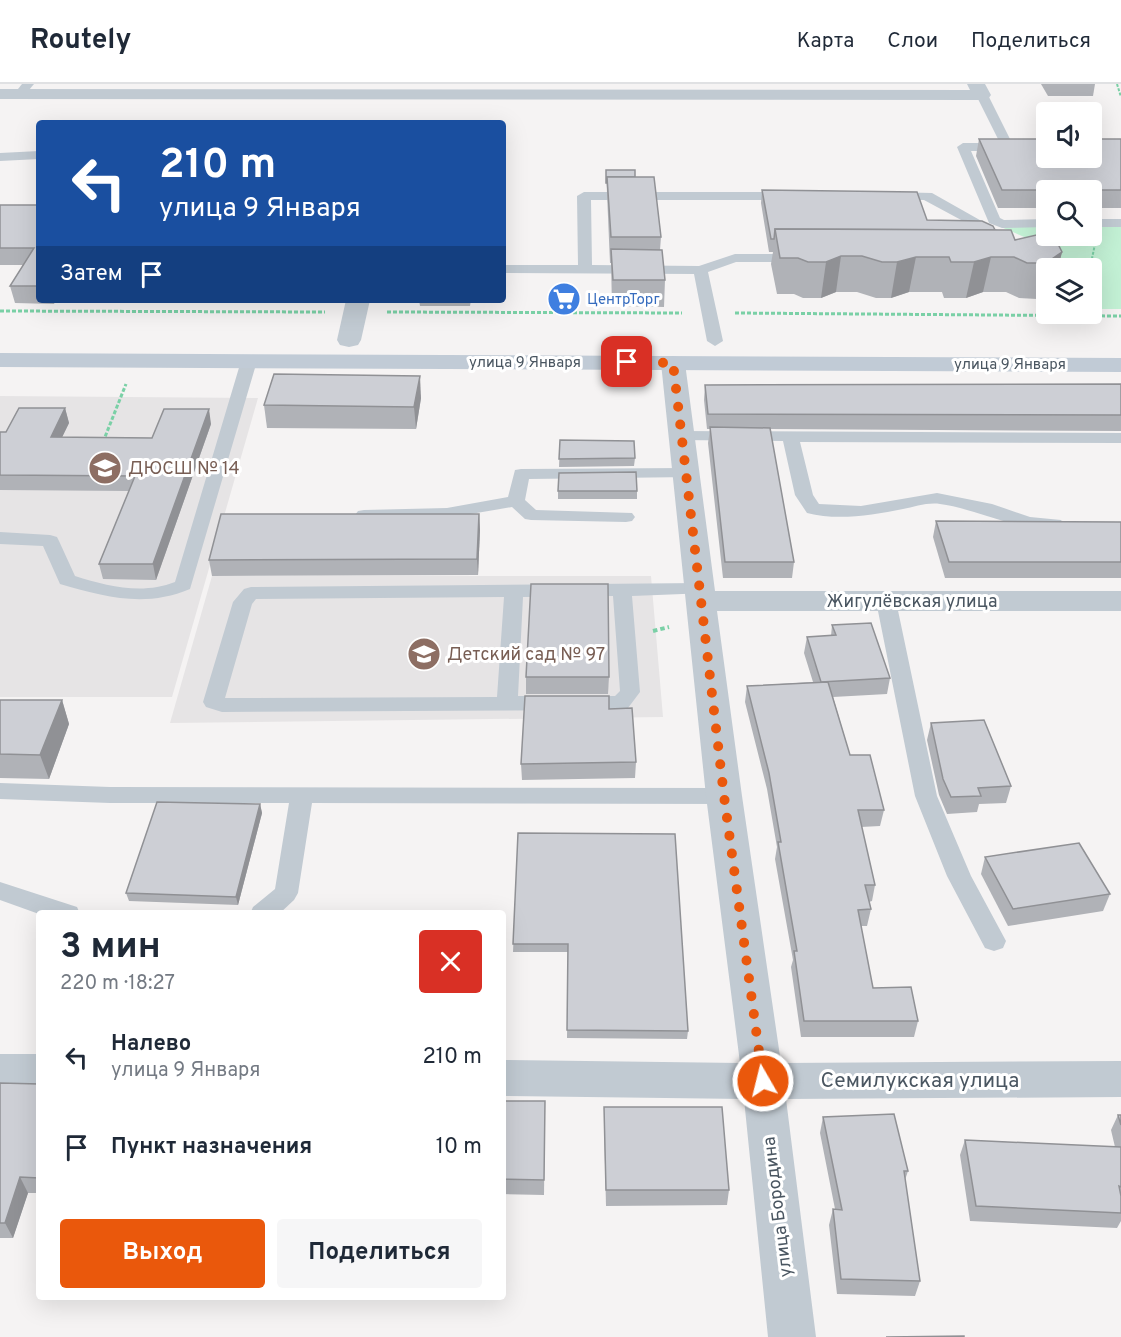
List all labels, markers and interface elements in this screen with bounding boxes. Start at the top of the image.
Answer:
text: Routely [30,23,131,59]
text: Карта [797,28,854,55]
text: Слои [887,28,938,55]
text: Поделиться [971,28,1091,55]
map controls [1036,102,1102,324]
button: sound [1036,102,1102,168]
text: 210 m [159,140,276,193]
icon: left [60,144,138,222]
button: search [1036,180,1102,246]
text: улица 9 Января [159,192,361,226]
icon: arrive [135,258,168,291]
button: layers [1036,258,1102,324]
text: Затем [60,261,123,288]
supermarket icon: ЦентрТорг [546,281,582,317]
place label: ЦентрТорг [587,291,660,310]
pin [601,336,652,387]
icon: arrive [610,345,643,378]
street label: улица 9 Января [469,354,581,373]
street label: улица 9 Января [954,356,1066,375]
school or university icon: ДЮСШ № 14 [87,450,123,486]
place label: ДЮСШ № 14 [128,458,240,481]
street label: Жигулёвская улица [827,591,997,614]
school or university icon: Детский сад № 97 [406,636,442,672]
place label: Детский сад № 97 [447,644,605,667]
text: 3 мин [60,925,161,971]
button: close [419,930,482,993]
text: 220 m · 18:27 [60,971,175,997]
text: Налево [111,1031,191,1058]
icon: left [60,1041,93,1074]
text: 210 m [422,1044,482,1071]
position arrow [731,1049,795,1113]
text: улица 9 Января [111,1058,260,1084]
street label: Семилукская улица [821,1068,1019,1095]
icon: arrive [60,1131,93,1164]
text: Пункт назначения [111,1134,312,1161]
text: 10 m [436,1134,482,1161]
street label: улица Бородина [758,1135,799,1278]
button: Выход [60,1219,265,1288]
button: Поделиться [277,1219,482,1288]

